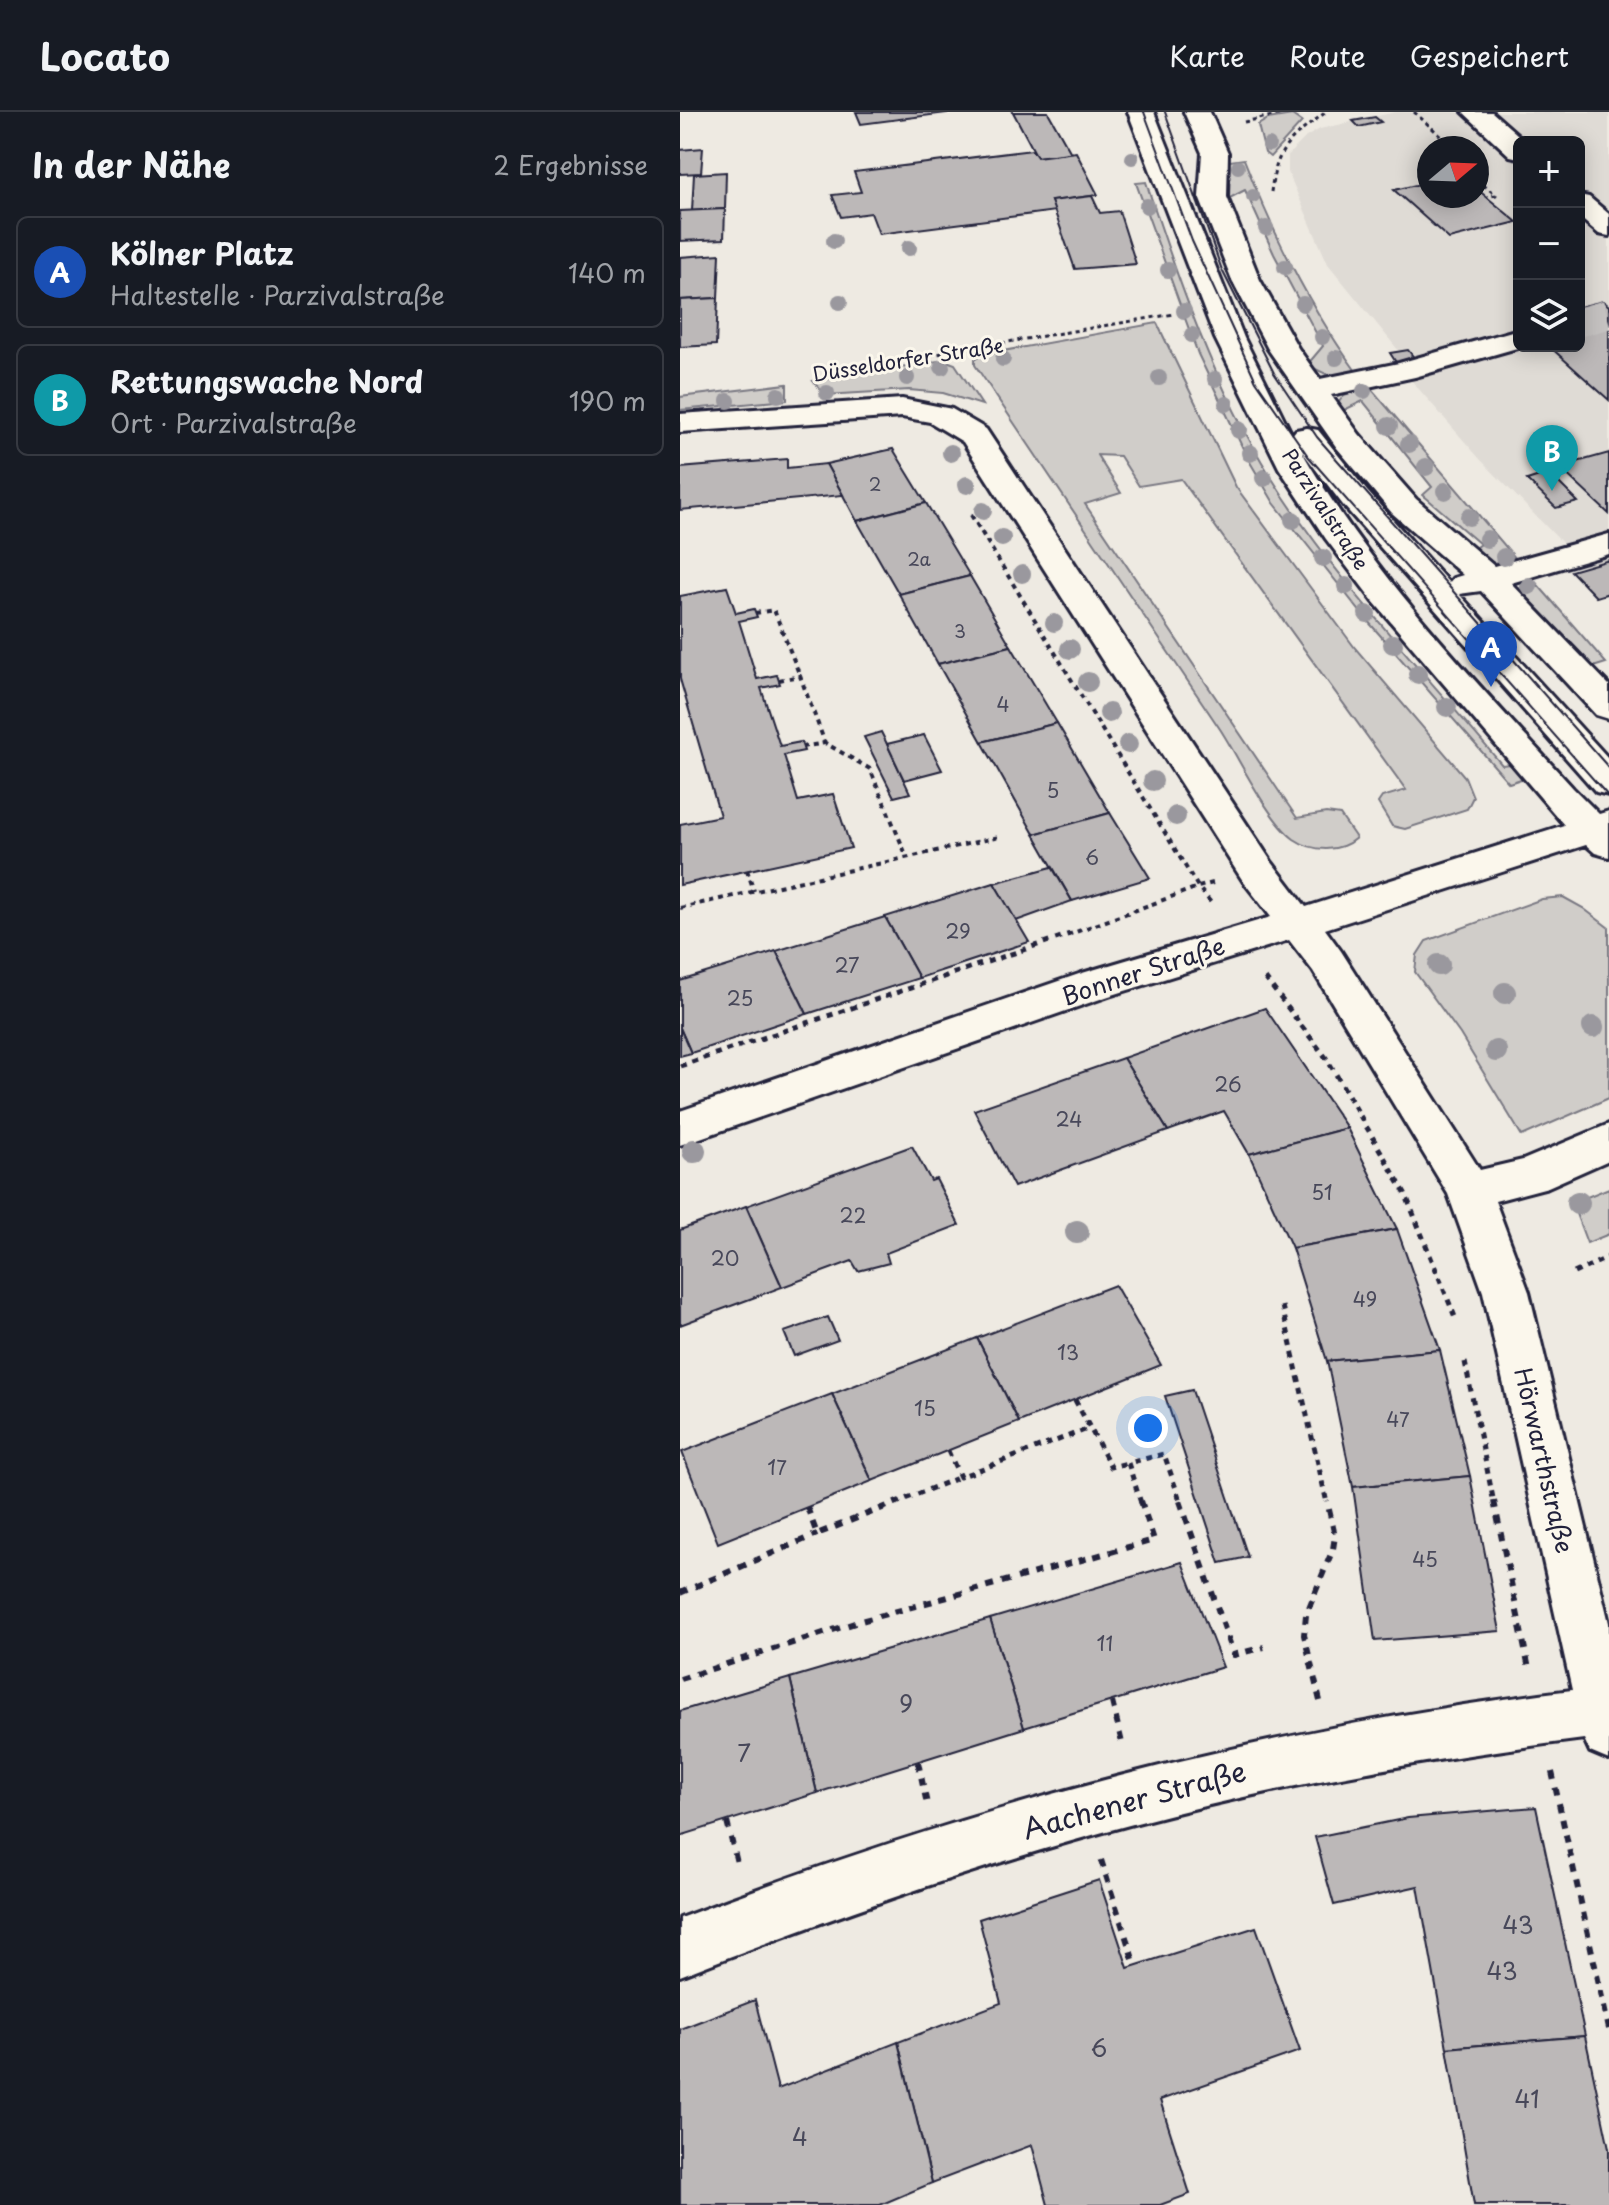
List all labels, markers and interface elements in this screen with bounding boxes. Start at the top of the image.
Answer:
text: Locato [40,27,170,84]
text: Karte [1169,34,1245,77]
text: Route [1289,34,1366,77]
text: Gespeichert [1410,34,1569,77]
north arrow [1417,136,1489,208]
map controls [1513,136,1585,352]
button: + [1513,136,1585,208]
text: In der Nähe [32,138,230,190]
text: 2 Ergebnisse [493,145,648,184]
button: − [1513,208,1585,280]
text: Kölner Platz [110,230,294,275]
text: A [50,253,70,292]
text: 140 m [568,253,646,292]
text: Haltestelle · Parzivalstraße [110,275,445,314]
button: layers [1513,280,1585,352]
street label: Düsseldorfer Straße [810,329,1006,389]
text: Rettungswache Nord [110,358,423,403]
text: B [51,381,69,420]
text: 190 m [569,381,646,420]
text: Ort · Parzivalstraße [110,403,357,442]
pin: B [1526,425,1578,491]
street label: Parzivalstraße [1275,442,1377,576]
house number: 2 [869,470,881,497]
house number: 2a [907,545,932,572]
house number: 3 [954,617,966,644]
pin: A [1465,621,1517,687]
house number: 4 [996,689,1010,719]
house number: 5 [1047,775,1059,805]
house number: 6 [1085,842,1099,872]
house number: 29 [945,916,971,946]
street label: Bonner Straße [1057,927,1229,1013]
house number: 27 [835,950,859,980]
house number: 25 [727,983,753,1013]
house number: 26 [1214,1069,1242,1099]
house number: 24 [1056,1104,1082,1134]
house number: 51 [1311,1177,1333,1207]
house number: 22 [840,1200,866,1230]
house number: 20 [711,1243,739,1273]
house number: 49 [1353,1284,1377,1314]
house number: 13 [1057,1337,1079,1367]
street label: Hörwarthstraße [1506,1364,1584,1556]
house number: 15 [914,1393,936,1423]
house number: 47 [1386,1404,1410,1434]
your location [1128,1408,1168,1448]
house number: 17 [767,1452,787,1482]
house number: 45 [1412,1544,1438,1574]
house number: 11 [1097,1628,1113,1658]
house number: 9 [899,1685,913,1721]
house number: 7 [737,1734,751,1770]
street label: Aachener Straße [1017,1748,1251,1850]
house number: 43 [1502,1906,1534,1942]
house number: 43 [1486,1952,1518,1988]
house number: 6 [1091,2029,1107,2065]
house number: 41 [1514,2080,1540,2116]
house number: 4 [792,2118,808,2154]

